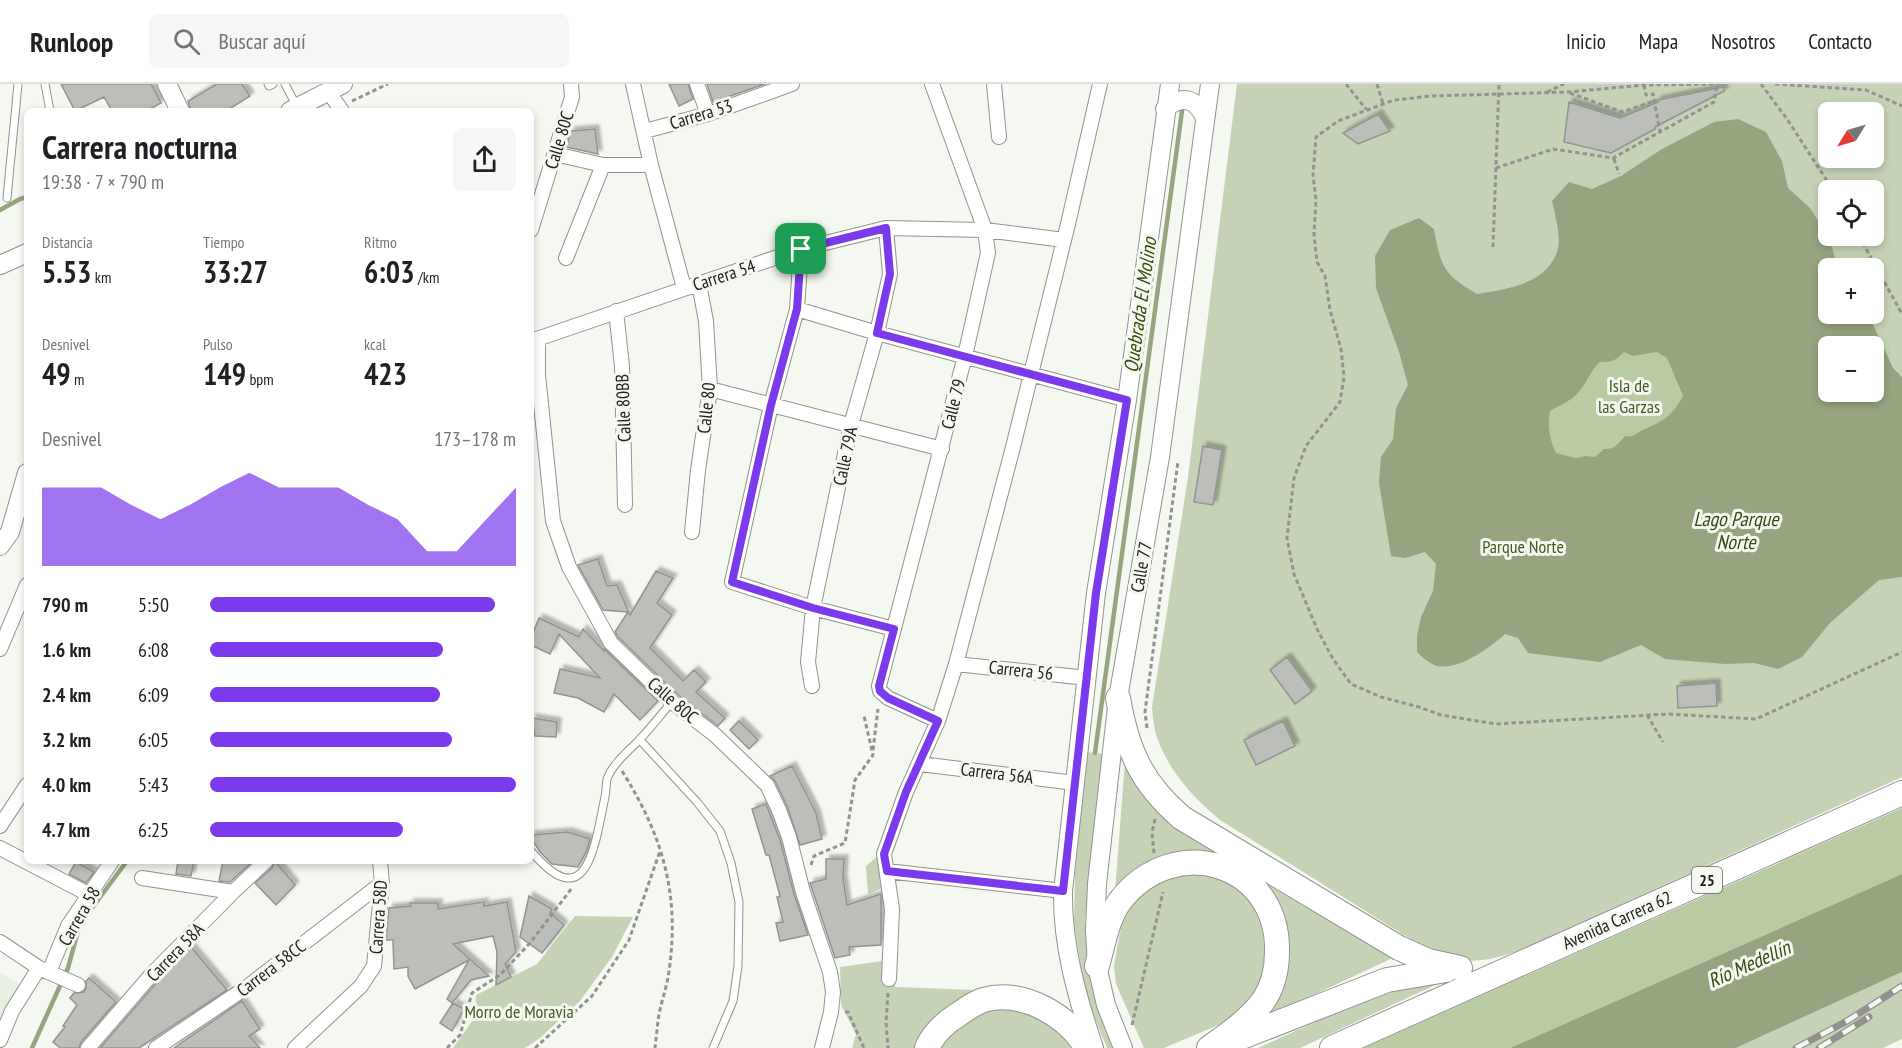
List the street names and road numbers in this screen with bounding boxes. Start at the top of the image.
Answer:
street label: Carrera 53 [667,94,735,134]
street label: Calle 80C [539,108,579,172]
street label: Carrera 54 [690,254,758,296]
street label: Calle 80BB [610,374,636,442]
street label: Calle 79 [936,376,970,432]
street label: Calle 80 [692,381,720,435]
street label: Calle 79A [828,424,863,488]
street label: Calle 77 [1125,540,1157,594]
street label: Carrera 56 [988,655,1054,685]
street label: Calle 80C [643,672,703,728]
street label: Carrera 56A [959,757,1035,789]
road number: 25 [1692,867,1722,893]
street label: Carrera 58D [364,879,392,955]
street label: Carrera 58 [53,882,105,950]
street label: Avenida Carrera 62 [1559,886,1675,954]
street label: Carrera 58A [141,917,209,986]
street label: Carrera 58CC [232,935,310,1001]

